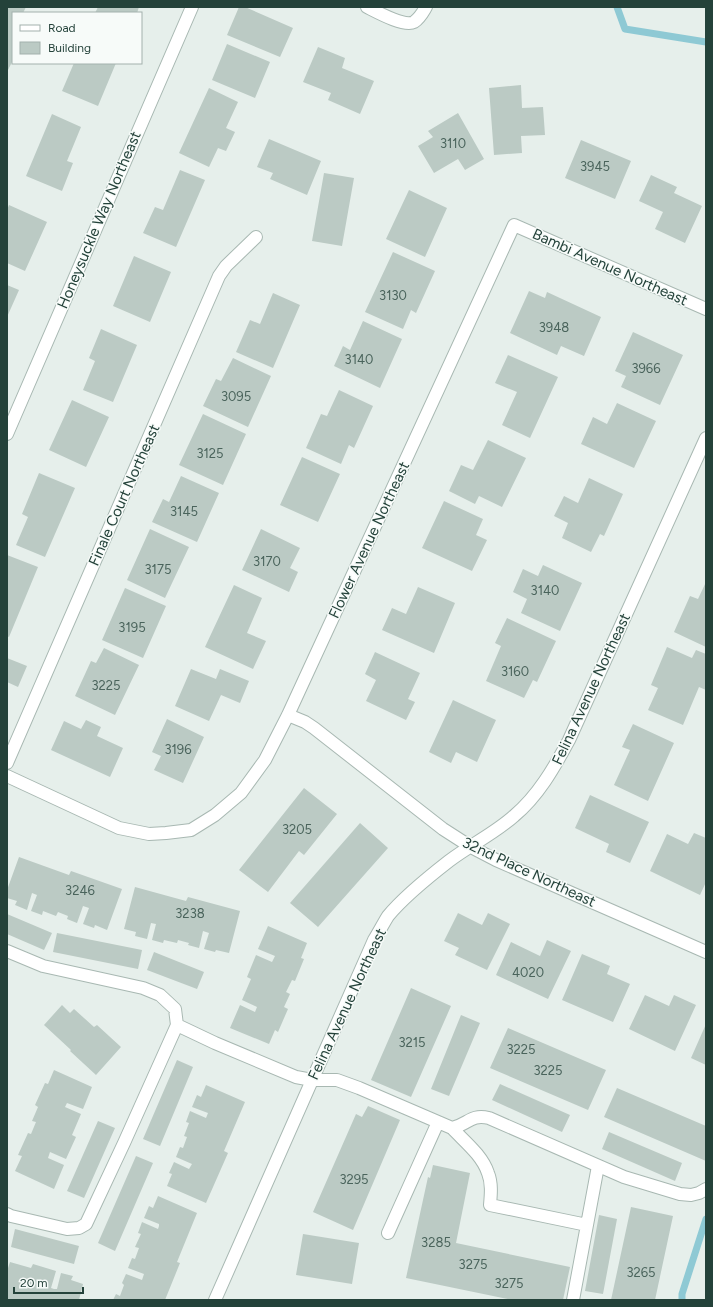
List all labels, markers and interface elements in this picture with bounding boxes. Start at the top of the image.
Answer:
legend [12,12,142,64]
text: Road [48,21,76,35]
text: Building [48,41,91,55]
street label: Honeysuckle Way Northeast [53,128,145,311]
house number: 3110 [440,136,466,151]
house number: 3945 [580,159,610,174]
street label: Bambi Avenue Northeast [530,225,691,310]
house number: 3130 [379,288,407,303]
house number: 3948 [539,320,569,335]
house number: 3140 [345,352,373,367]
house number: 3966 [631,361,661,376]
house number: 3095 [221,389,251,404]
street label: Finale Court Northeast [85,421,163,569]
house number: 3125 [196,446,224,461]
street label: Flower Avenue Northeast [325,458,413,621]
house number: 3145 [170,504,198,519]
house number: 3170 [253,554,281,569]
house number: 3175 [145,562,171,577]
house number: 3140 [531,583,559,598]
street label: Felina Avenue Northeast [548,610,634,768]
house number: 3195 [118,620,146,635]
house number: 3160 [501,664,529,679]
house number: 3225 [91,678,121,693]
house number: 3196 [164,742,192,757]
house number: 3205 [282,822,312,837]
street label: 32nd Place Northeast [459,833,599,911]
house number: 3246 [65,883,95,898]
house number: 3238 [175,906,205,921]
street label: Felina Avenue Northeast [304,925,390,1083]
house number: 4020 [512,965,544,980]
house number: 3215 [398,1035,426,1050]
house number: 3225 [506,1042,536,1057]
house number: 3225 [533,1063,563,1078]
house number: 3295 [339,1172,369,1187]
house number: 3285 [421,1235,451,1250]
house number: 3275 [459,1257,487,1272]
house number: 3265 [626,1265,656,1280]
scale bar [14,1269,83,1295]
text: 20 m [20,1276,48,1290]
house number: 3275 [495,1276,523,1291]

